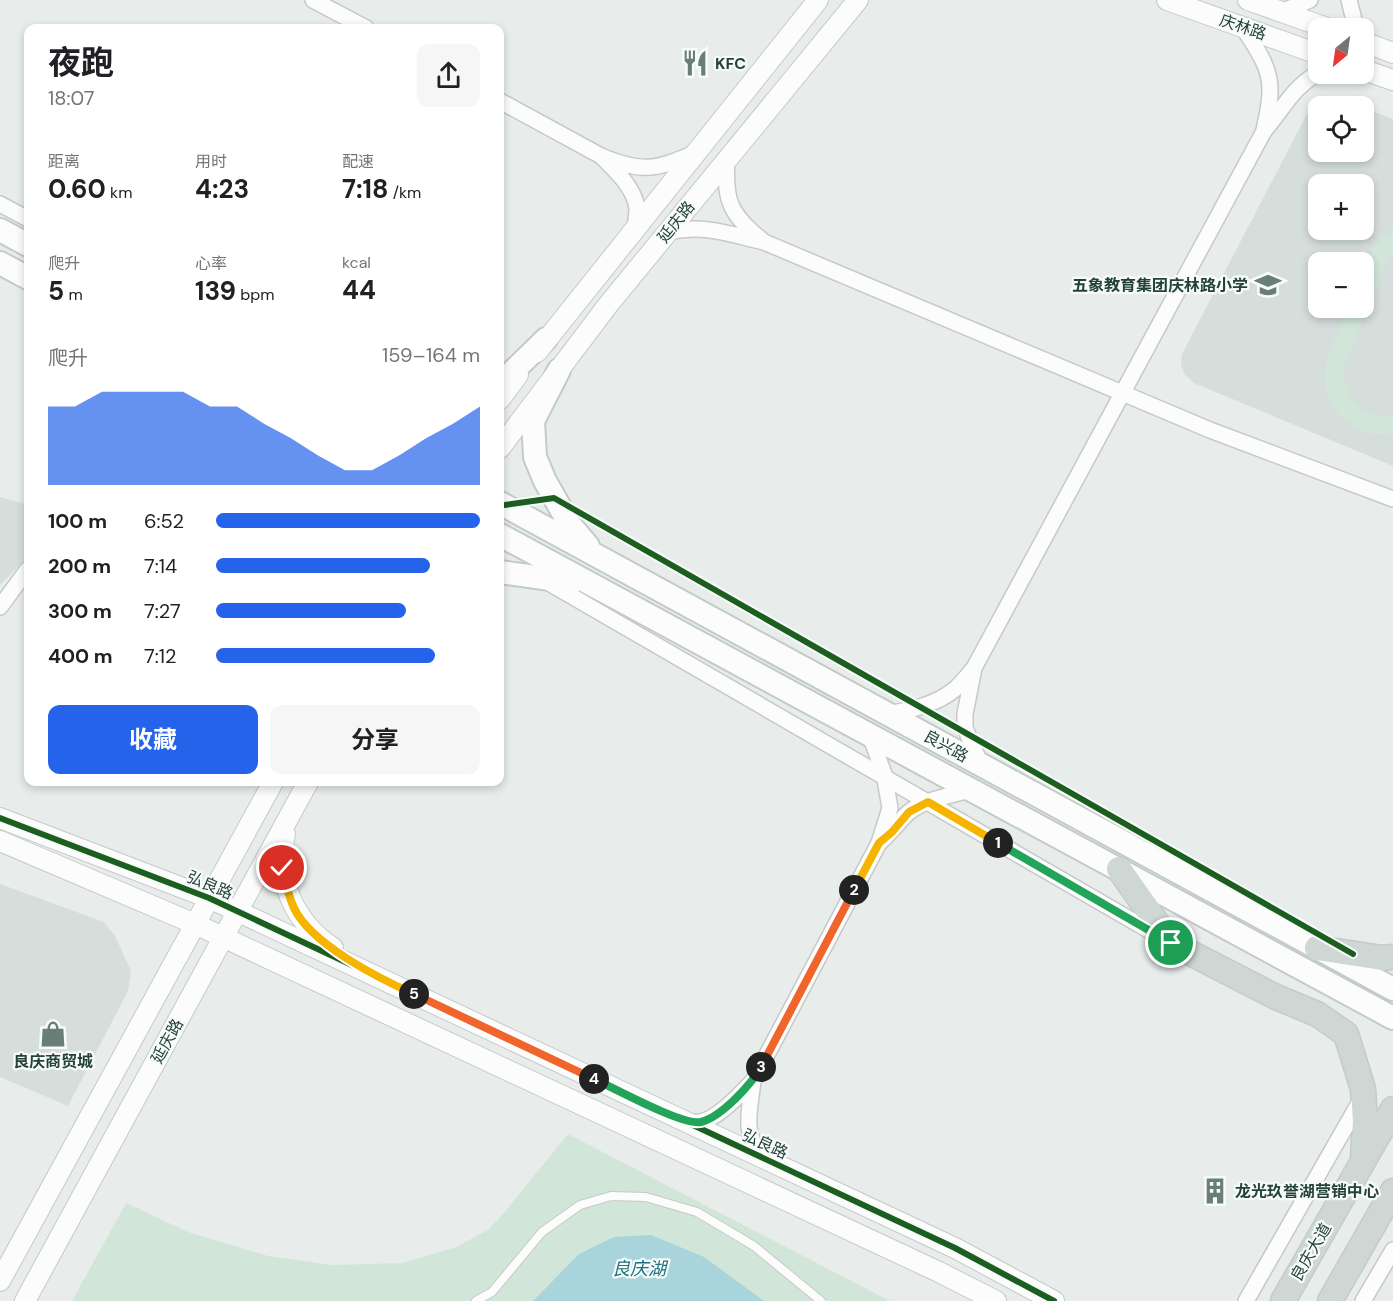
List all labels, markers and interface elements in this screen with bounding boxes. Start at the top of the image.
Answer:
street label: 庆林路 [1217,9,1269,45]
north arrow [1308,18,1374,84]
map controls [1308,18,1374,318]
text: 夜跑 [48,41,114,84]
button: share [417,44,480,107]
restaurant icon: KFC [680,48,710,78]
place label: KFC [715,53,746,74]
text: 18:07 [48,85,95,111]
button: locate [1308,96,1374,162]
text: 距离 [48,151,80,172]
text: 用时 [195,151,227,172]
text: 配速 [342,151,374,172]
text: 0.60 [48,172,106,206]
text: 4:23 [195,172,249,206]
text: 7:18 [342,172,389,206]
button: + [1308,174,1374,240]
text: km [106,182,132,203]
text: /km [389,182,421,203]
street label: 延庆路 [653,197,699,247]
text: kcal [342,252,371,273]
button: − [1308,252,1374,318]
text: 爬升 [48,253,80,274]
text: 心率 [195,253,227,274]
school or university icon: 五象教育集团庆林路小学 [1253,270,1283,300]
text: 44 [342,273,376,307]
text: 5 [48,274,64,308]
text: 139 [195,274,236,308]
place label: 五象教育集团庆林路小学 [1072,275,1248,296]
text: m [64,284,83,305]
text: bpm [236,284,275,305]
text: 159–164 m [382,342,480,368]
text: 爬升 [48,345,88,371]
text: 100 m [48,508,107,534]
text: 6:52 [144,508,184,534]
text: 200 m [48,553,111,579]
text: 7:14 [144,553,177,579]
text: 300 m [48,598,112,624]
text: 7:27 [144,598,181,624]
text: 400 m [48,643,113,669]
text: 7:12 [144,643,176,669]
button: 收藏 [48,705,258,774]
button: 分享 [270,705,480,774]
street label: 良兴路 [920,725,972,767]
pin: 1 [983,828,1013,858]
text: 1 [995,832,1001,853]
pin [256,842,307,893]
icon: check [265,851,298,884]
street label: 弘良路 [184,866,236,904]
pin: 2 [839,875,869,905]
text: 2 [849,879,859,900]
pin [1145,917,1196,968]
icon: arrive [1154,926,1187,959]
pin: 5 [399,979,429,1009]
text: 5 [409,983,419,1004]
street label: 延庆路 [146,1015,188,1067]
shop icon: 良庆商贸城 [38,1019,68,1049]
place label: 良庆商贸城 [13,1051,93,1072]
pin: 3 [746,1052,776,1082]
text: 3 [756,1056,766,1077]
pin: 4 [579,1064,609,1094]
text: 4 [589,1068,599,1089]
street label: 弘良路 [739,1124,791,1164]
building icon: 龙光玖誉湖营销中心 [1200,1176,1230,1206]
place label: 龙光玖誉湖营销中心 [1235,1181,1379,1202]
street label: 良庆大道 [1286,1219,1336,1285]
water label: 良庆湖 [612,1257,669,1281]

